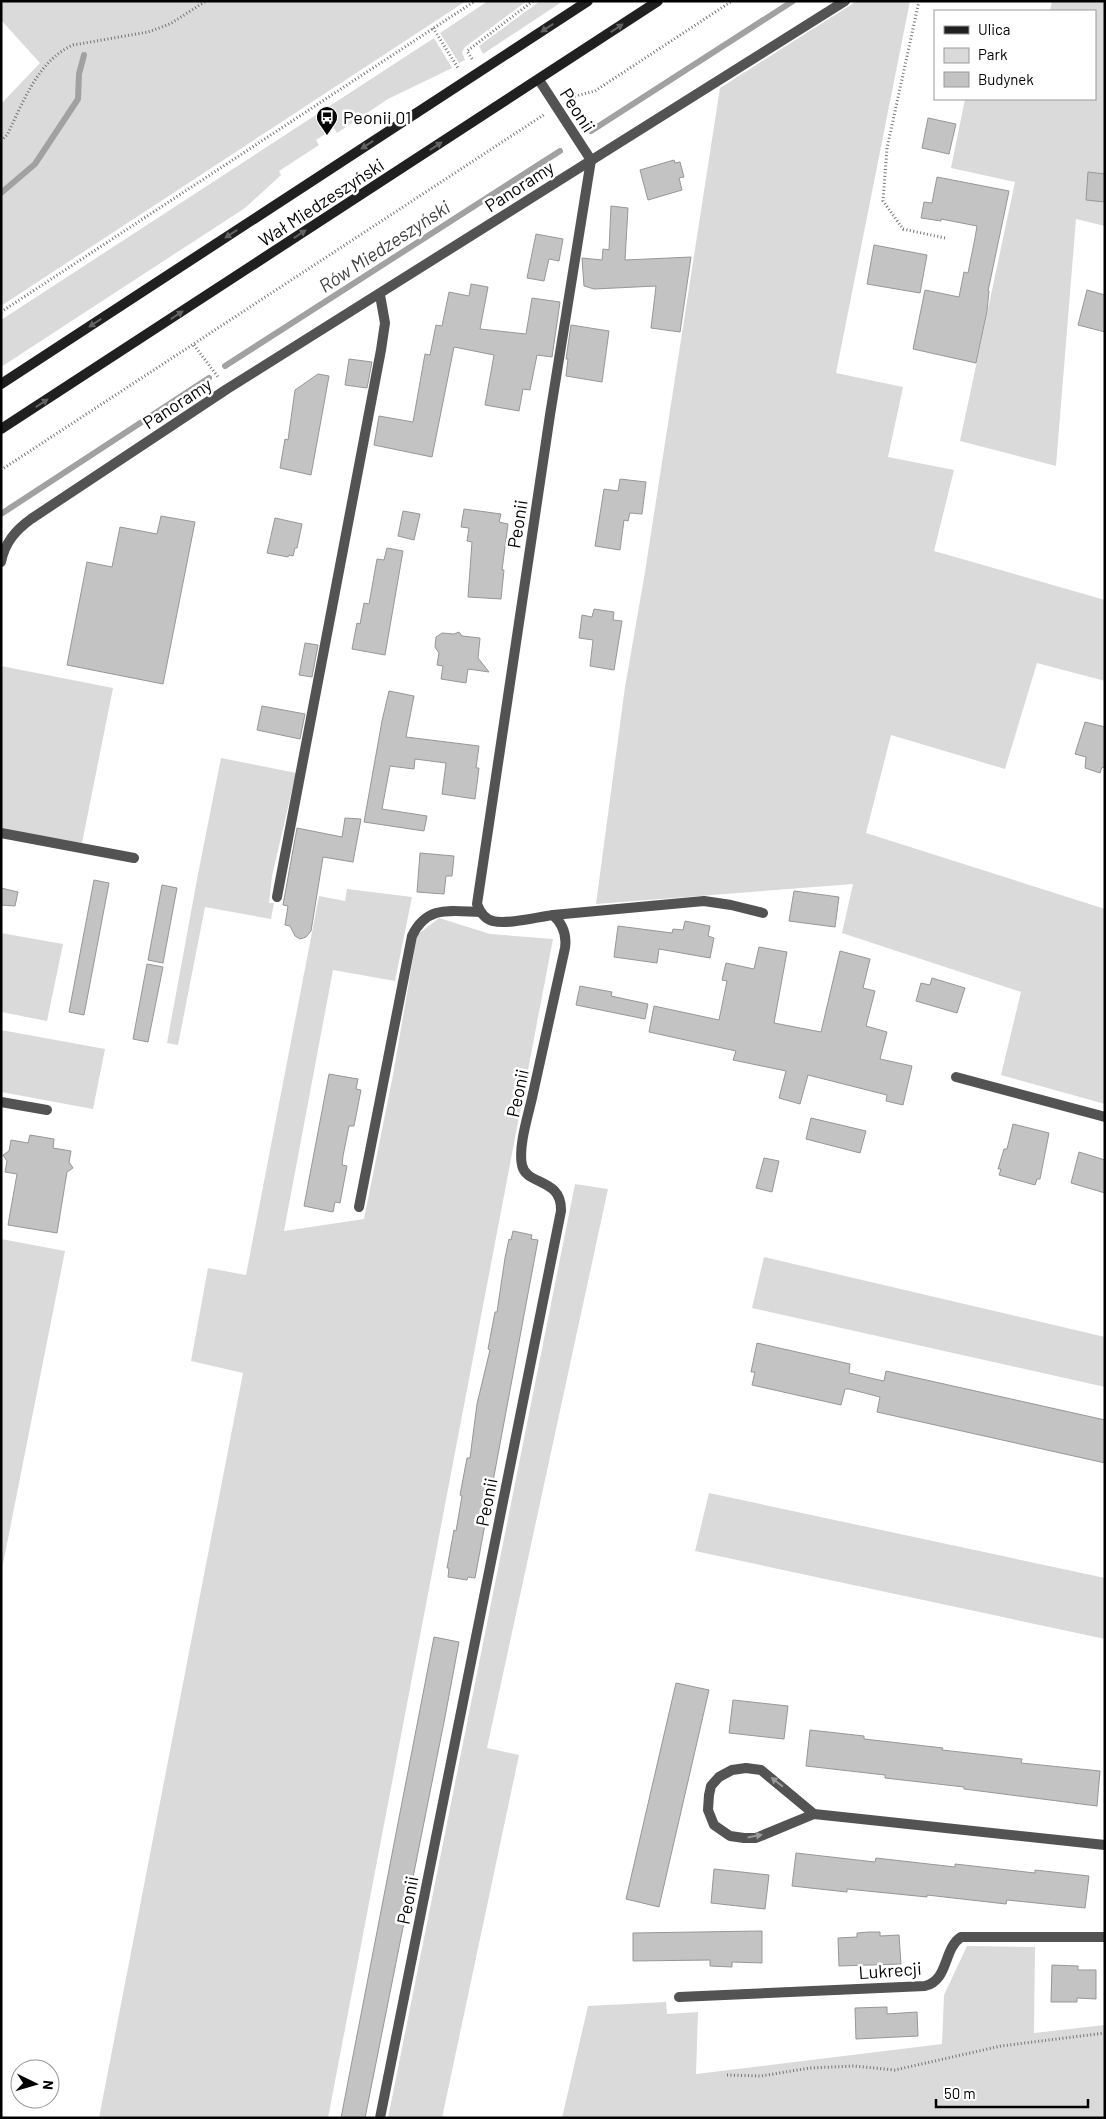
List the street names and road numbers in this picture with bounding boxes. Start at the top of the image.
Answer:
street label: Peonii [556,84,600,136]
street label: Wał Miedzeszyński [254,153,388,251]
street label: Panoramy [480,156,558,216]
street label: Panoramy [138,373,216,433]
street label: Peonii [502,498,532,550]
street label: Peonii [501,1067,533,1119]
street label: Peonii [471,1476,501,1528]
street label: Peonii [392,1874,422,1926]
street label: Lukrecji [858,1957,922,1983]

